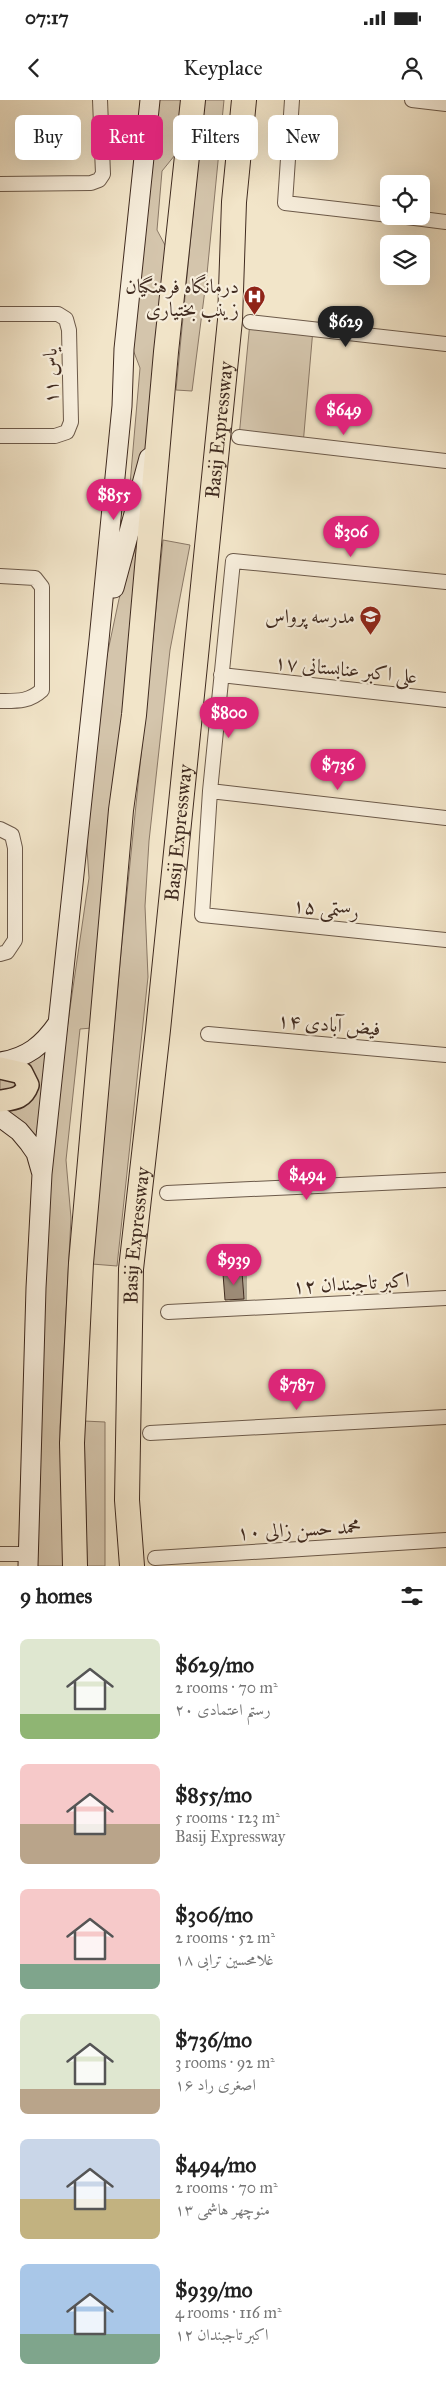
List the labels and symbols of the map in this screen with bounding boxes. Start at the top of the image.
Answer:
place label: درمانگاه فرهنگیان زینب بختیاری [125,273,239,323]
hospital icon: درمانگاه فرهنگیان زینب بختیاری [243,285,267,316]
pin: $629 [316,306,376,348]
street label: یاس ۱۱ [37,347,63,404]
street label: Basij Expressway [200,359,238,500]
pin: $649 [314,394,374,436]
pin: $855 [84,478,144,521]
pin: $306 [321,516,381,558]
place label: مدرسه پرواس [265,604,355,630]
school or university icon: مدرسه پرواس [359,604,383,635]
street label: علی اکبر عنابستانی ۱۷ [273,650,419,691]
pin: $800 [199,696,259,739]
pin: $736 [308,748,368,791]
street label: Basij Expressway [159,762,197,902]
street label: رستمی ۱۵ [291,893,360,925]
street label: فیض آبادی ۱۴ [276,1008,382,1042]
pin: $494 [277,1158,337,1201]
street label: Basij Expressway [118,1165,155,1304]
pin: $939 [204,1244,264,1286]
street label: اکبر تاجبندان ۱۲ [292,1268,410,1299]
pin: $787 [267,1368,327,1411]
street label: محمد حسن زالی ۱۰ [237,1514,362,1546]

